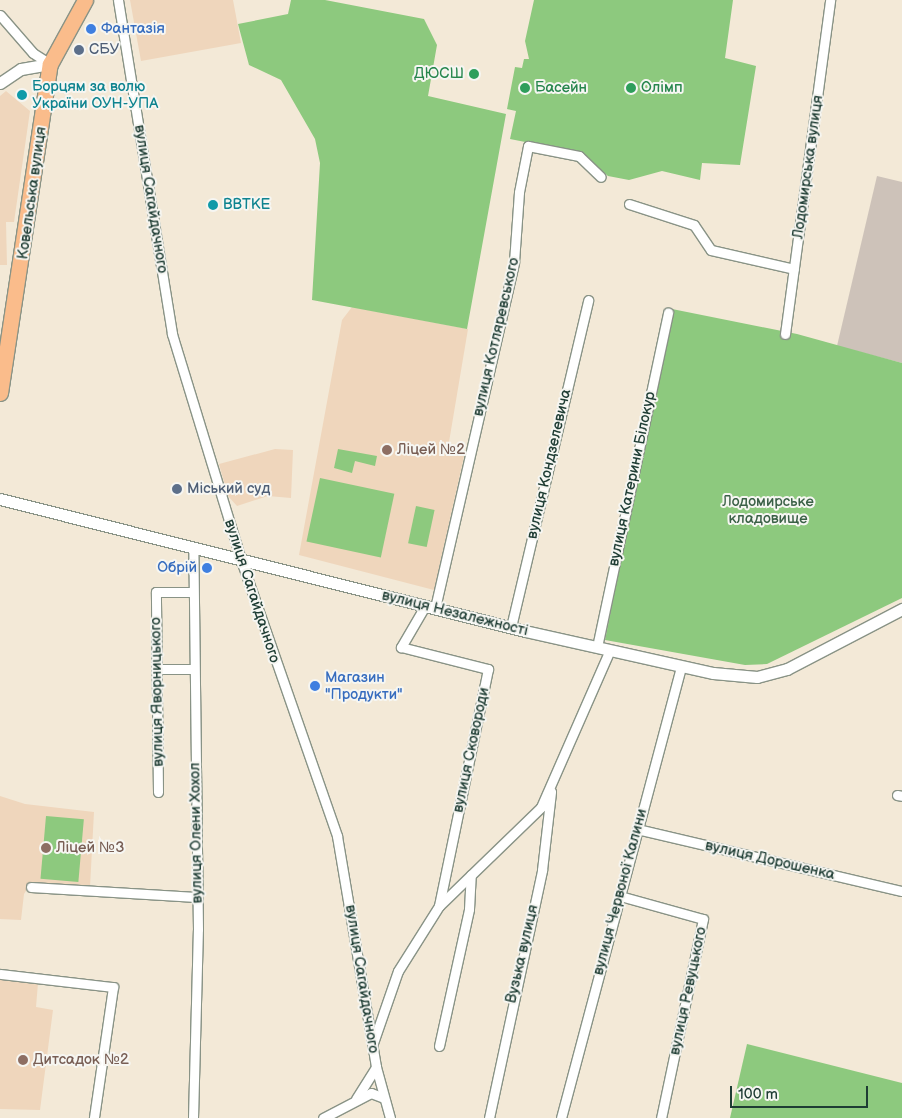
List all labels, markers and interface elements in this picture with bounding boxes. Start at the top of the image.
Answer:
place label: Фантазія [101,20,165,38]
marker: Фантазія [85,23,97,35]
place label: СБУ [89,41,119,59]
marker: СБУ [73,44,85,56]
place label: ДЮСШ [414,65,464,83]
marker: ДЮСШ [468,68,480,80]
place label: Борцям за волю України ОУН-УПА [32,77,158,112]
place label: Басейн [535,79,587,97]
place label: Олімп [641,79,683,97]
marker: Басейн [519,82,531,94]
marker: Олімп [625,82,637,94]
marker: Борцям за волю України ОУН-УПА [16,89,28,101]
street label: Лодомирська вулиця [789,94,827,240]
street label: вулиця Сагайдачного [130,123,172,275]
street label: Ковельська вулиця [14,125,50,261]
place label: ВВТКЕ [223,196,270,214]
marker: ВВТКЕ [207,199,219,211]
street label: вулиця Котляревського [469,256,523,418]
street label: вулиця Кондзелевича [523,387,575,541]
street label: вулиця Катерини Білокур [605,390,659,568]
place label: Ліцей №2 [397,441,465,459]
marker: Ліцей №2 [381,444,393,456]
place label: Міський суд [187,480,270,498]
marker: Міський суд [171,483,183,495]
park label: Лодомирське кладовище [722,492,814,527]
street label: вулиця Сагайдачного [220,517,284,665]
place label: Обрій [157,559,197,577]
marker: Обрій [201,562,213,574]
street label: вулиця Незалежності [380,586,530,640]
street label: вулиця Яворницького [147,617,167,767]
place label: Магазин "Продукти" [325,668,403,703]
marker: Магазин "Продукти" [309,680,321,692]
street label: вулиця Сковороди [449,686,493,814]
street label: вулиця Олени Хохол [186,762,206,904]
street label: вулиця Червоної Калини [589,807,651,977]
street label: вулиця Дорошенка [703,836,837,884]
place label: Ліцей №3 [56,839,124,857]
marker: Ліцей №3 [40,842,52,854]
street label: вулиця Сагайдачного [341,903,383,1055]
street label: Вузька вулиця [502,903,542,1005]
street label: вулиця Ревуцького [666,925,710,1057]
place label: Дитсадок №2 [33,1051,129,1069]
marker: Дитсадок №2 [17,1054,29,1066]
scale bar [732,1076,870,1108]
text: 100 m [738,1085,778,1104]

